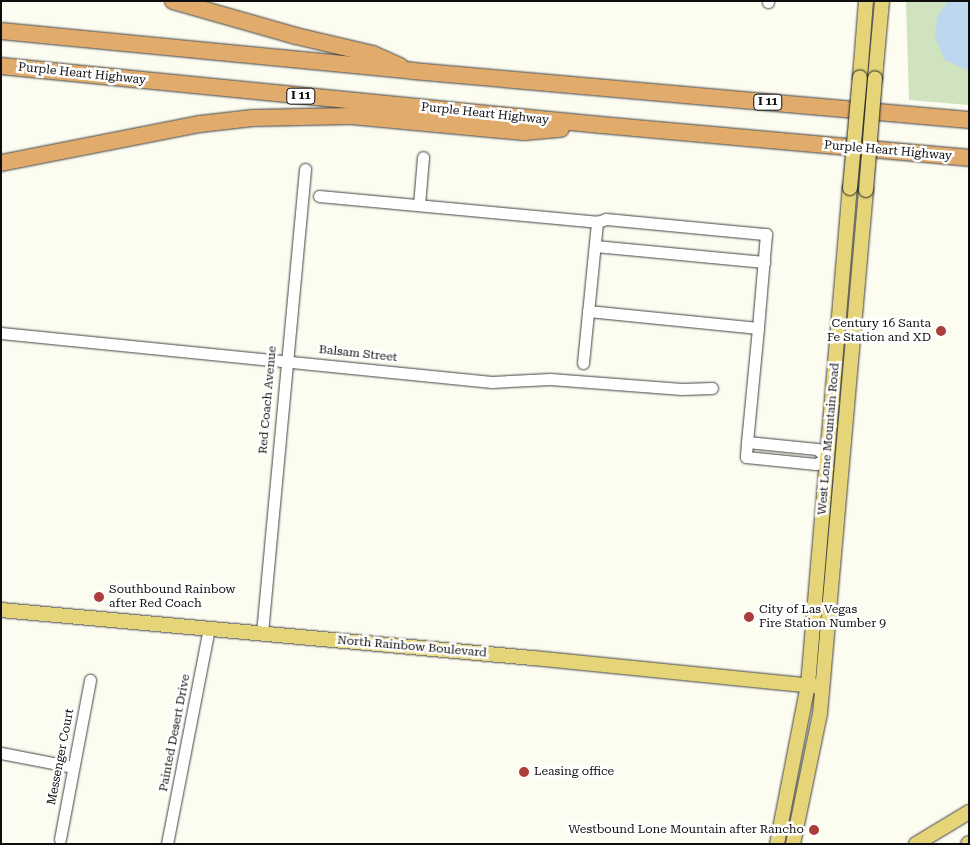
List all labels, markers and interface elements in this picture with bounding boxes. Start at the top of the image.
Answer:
street label: Purple Heart Highway [17,60,147,88]
road number: I 11 [286,88,316,104]
road number: I 11 [753,94,783,110]
street label: Purple Heart Highway [420,100,550,128]
street label: Purple Heart Highway [823,138,953,164]
place label: Century 16 Santa Fe Station and XD [827,317,931,345]
marker: Century 16 Santa Fe Station and XD [935,325,947,337]
street label: Balsam Street [318,343,398,365]
street label: Red Coach Avenue [256,345,280,455]
street label: West Lone Mountain Road [815,362,843,516]
place label: Southbound Rainbow after Red Coach [109,583,236,611]
marker: Southbound Rainbow after Red Coach [93,591,105,603]
place label: City of Las Vegas Fire Station Number 9 [759,603,886,631]
marker: City of Las Vegas Fire Station Number 9 [743,611,755,623]
street label: North Rainbow Boulevard [337,633,487,661]
street label: Painted Desert Drive [157,673,193,793]
street label: Messenger Court [45,708,77,806]
place label: Leasing office [534,765,614,779]
marker: Leasing office [518,766,530,778]
place label: Westbound Lone Mountain after Rancho [568,823,804,837]
marker: Westbound Lone Mountain after Rancho [808,824,820,836]

